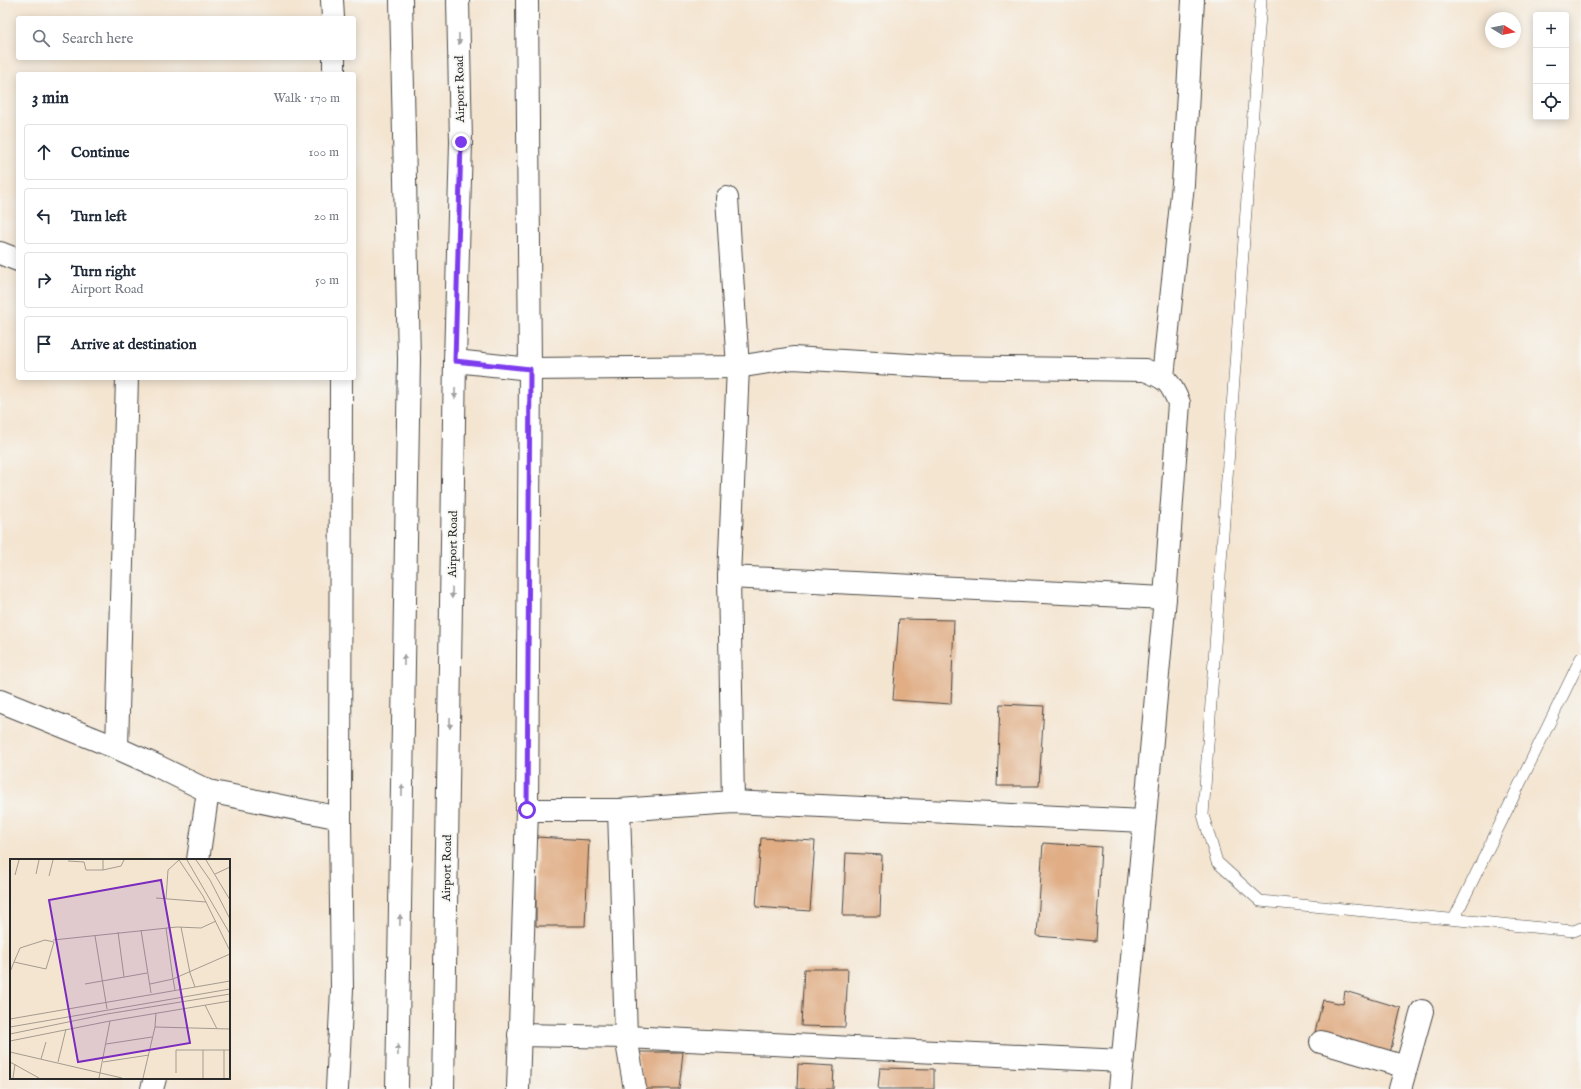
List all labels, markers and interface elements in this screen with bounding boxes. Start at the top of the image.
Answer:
north arrow [1485,12,1521,48]
map controls [1533,12,1569,120]
button: + [1533,12,1569,48]
search box [16,16,356,60]
icon: search [30,27,52,49]
text: Search here [62,29,133,48]
one-way arrow [456,33,462,46]
button: − [1533,48,1569,84]
street label: Airport Road [452,55,469,124]
button: locate [1533,84,1569,120]
text: 3 min [32,88,69,109]
text: Walk · 170 m [274,90,340,107]
route end [452,133,470,151]
icon: ahead [33,141,55,163]
text: Continue [71,143,129,162]
text: 100 m [309,144,339,161]
icon: left [33,205,55,227]
text: Turn left [71,207,127,226]
text: 20 m [314,208,339,225]
text: Turn right [71,262,136,281]
icon: right [33,269,55,291]
text: 50 m [315,272,339,289]
text: Airport Road [71,281,144,298]
icon: arrive [33,333,55,355]
text: Arrive at destination [71,335,197,354]
one-way arrow [452,387,458,400]
street label: Airport Road [445,510,462,579]
one-way arrow [449,587,455,600]
one-way arrow [401,653,407,666]
one-way arrow [447,717,453,730]
one-way arrow [399,783,405,796]
route start [518,801,536,819]
street label: Airport Road [439,834,456,903]
inset map [10,859,230,1079]
one-way arrow [397,913,403,926]
one-way arrow [395,1043,401,1056]

